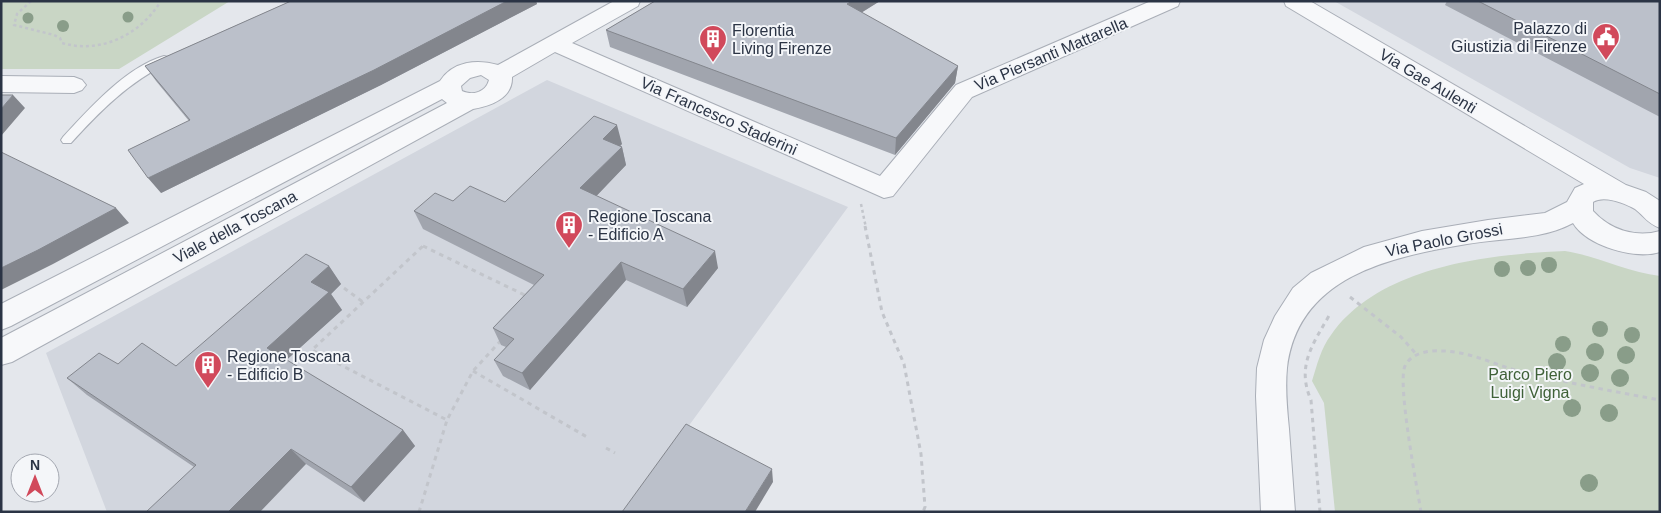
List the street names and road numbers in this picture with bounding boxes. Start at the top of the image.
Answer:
street label: Via Piersanti Mattarella [972,14,1130,94]
street label: Via Gae Aulenti [1376,45,1480,117]
street label: Via Francesco Staderini [638,74,800,158]
street label: Viale della Toscana [170,187,300,267]
street label: Via Paolo Grossi [1384,220,1504,260]

